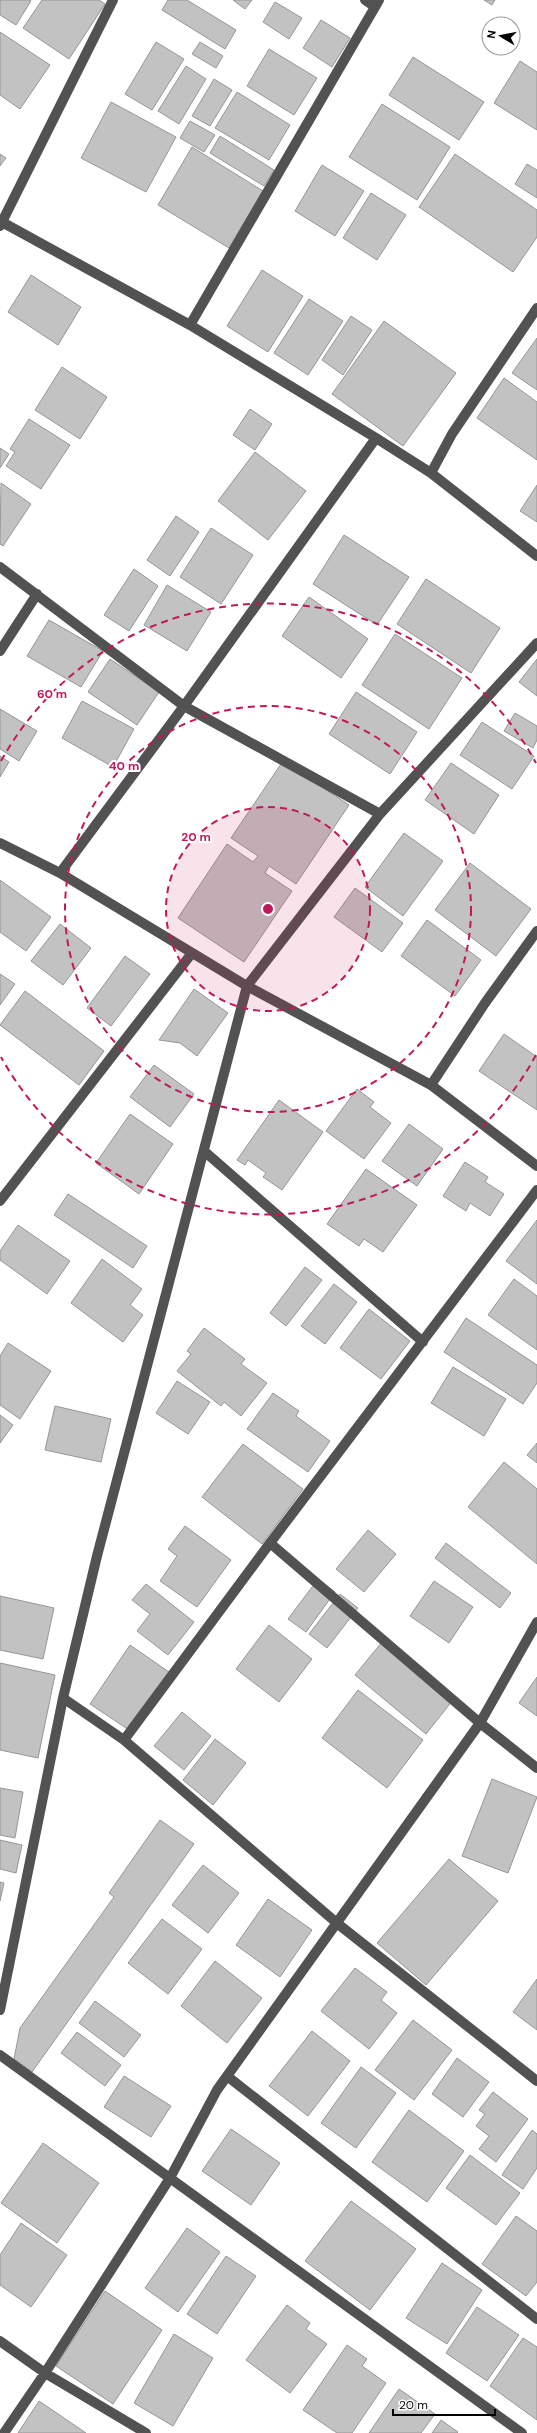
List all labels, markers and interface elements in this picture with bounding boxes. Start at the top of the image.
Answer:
north arrow [481,16,521,56]
text: N [484,29,499,39]
text: 60 m [37,686,67,702]
text: 40 m [109,758,139,774]
text: 20 m [181,829,211,845]
centre of rings [261,902,275,916]
scale bar [393,2391,495,2417]
text: 20 m [399,2397,428,2413]

